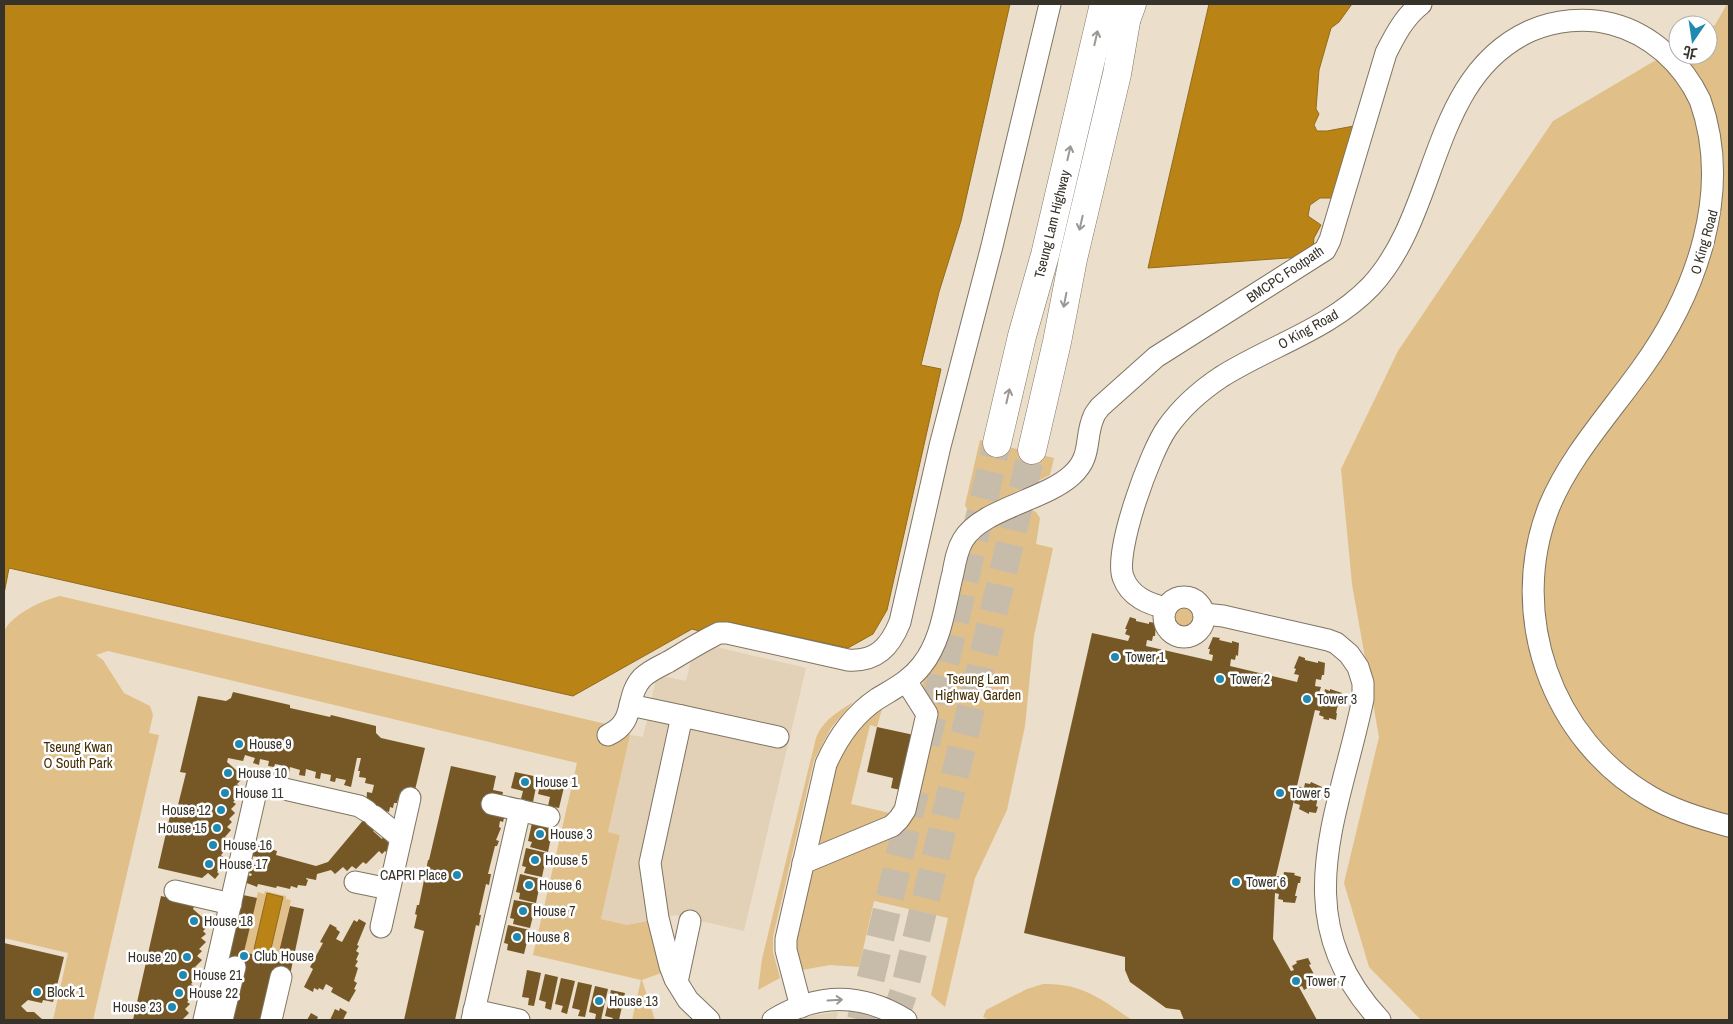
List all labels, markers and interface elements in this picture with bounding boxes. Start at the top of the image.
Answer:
north arrow [1668,15,1718,65]
one-way arrow [1092,30,1101,46]
text: 北 [1681,42,1699,63]
one-way arrow [1065,145,1074,161]
street label: Tseung Lam Highway [1030,168,1074,280]
street label: O King Road [1686,208,1722,276]
one-way arrow [1076,215,1085,231]
street label: BMCPC Footpath [1243,242,1327,306]
one-way arrow [1059,292,1069,308]
street label: O King Road [1275,305,1341,353]
one-way arrow [1004,388,1013,404]
place label: Tower 1 [1125,648,1166,666]
marker: Tower 1 [1109,651,1121,663]
park label: Tseung Lam Highway Garden [935,670,1021,704]
place label: Tower 2 [1230,670,1270,688]
marker: Tower 2 [1214,673,1226,685]
place label: Tower 3 [1317,690,1357,708]
marker: Tower 3 [1301,693,1313,705]
place label: House 9 [249,735,292,753]
park label: Tseung Kwan O South Park [43,738,113,772]
marker: House 9 [233,738,245,750]
place label: House 10 [238,764,287,782]
marker: House 10 [222,767,234,779]
place label: House 1 [535,773,578,791]
marker: House 1 [519,776,531,788]
place label: House 11 [235,784,284,802]
place label: Tower 5 [1290,784,1330,802]
marker: House 11 [219,787,231,799]
marker: Tower 5 [1274,787,1286,799]
place label: House 12 [162,801,211,819]
marker: House 12 [215,804,227,816]
place label: House 15 [158,819,207,837]
marker: House 15 [211,822,223,834]
place label: House 3 [550,825,593,843]
marker: House 3 [534,828,546,840]
place label: House 16 [223,836,272,854]
marker: House 16 [207,839,219,851]
place label: House 5 [545,851,588,869]
marker: House 5 [529,854,541,866]
place label: House 17 [219,855,268,873]
marker: House 17 [203,858,215,870]
place label: CAPRI Place [380,866,447,884]
marker: CAPRI Place [451,869,463,881]
place label: Tower 6 [1246,873,1286,891]
place label: House 6 [539,876,582,894]
marker: Tower 6 [1230,876,1242,888]
marker: House 6 [523,879,535,891]
place label: House 7 [533,902,576,920]
marker: House 7 [517,905,529,917]
place label: House 18 [204,912,253,930]
marker: House 18 [188,915,200,927]
place label: House 8 [527,928,570,946]
marker: House 8 [511,931,523,943]
place label: Club House [254,947,314,965]
place label: House 20 [128,948,177,966]
marker: Club House [238,950,250,962]
marker: House 20 [181,951,193,963]
place label: House 21 [193,966,243,984]
marker: House 21 [177,969,189,981]
place label: Tower 7 [1306,972,1346,990]
marker: Tower 7 [1290,975,1302,987]
place label: Block 1 [47,983,85,1001]
place label: House 22 [189,984,238,1002]
marker: Block 1 [31,986,43,998]
marker: House 22 [173,987,185,999]
place label: House 13 [609,992,658,1010]
marker: House 13 [593,995,605,1007]
one-way arrow [827,995,843,1004]
place label: House 23 [113,998,162,1016]
marker: House 23 [166,1001,178,1013]

